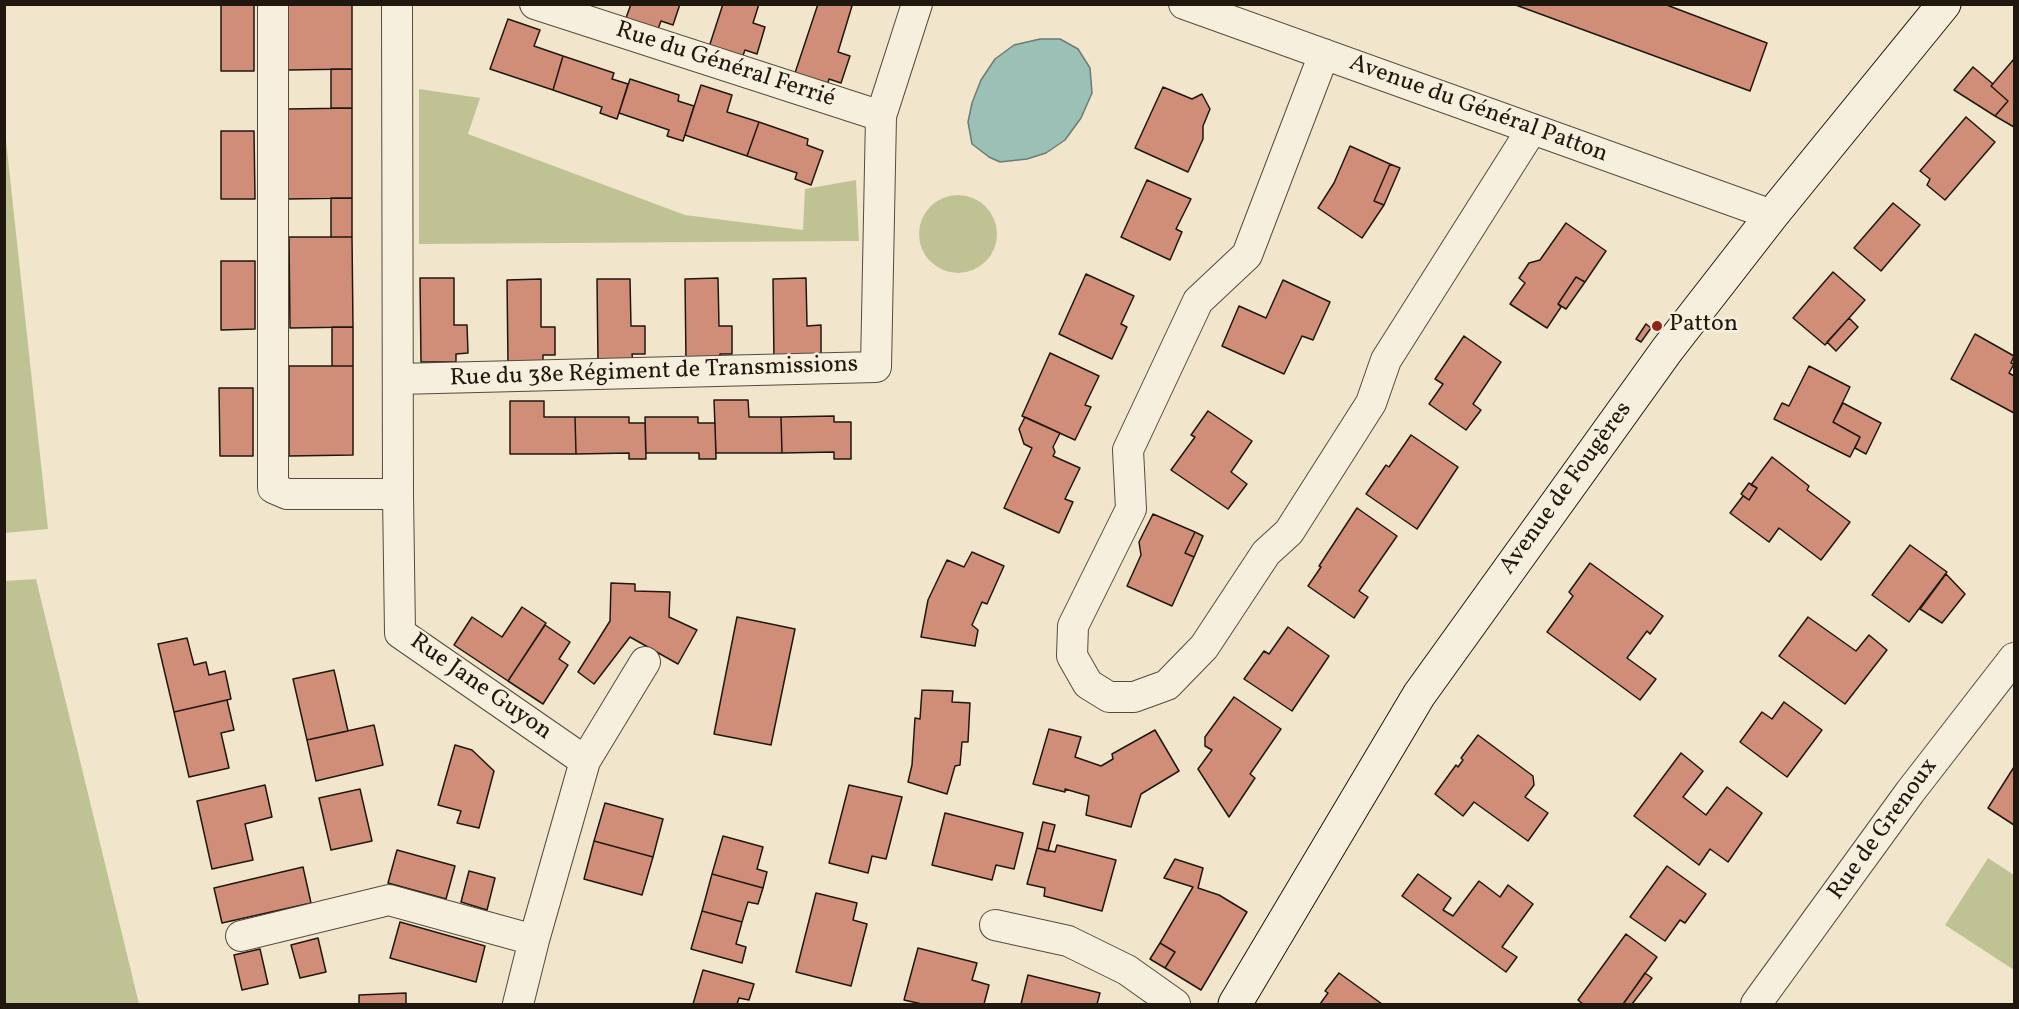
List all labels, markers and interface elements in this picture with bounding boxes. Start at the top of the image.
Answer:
street label: Rue du Général Ferrié [612,17,838,115]
street label: Avenue du Général Patton [1345,50,1611,170]
place label: Patton [1669,312,1738,340]
marker: Patton [1650,319,1664,333]
street label: Rue du 38e Régiment de Transmissions [449,351,859,395]
street label: Avenue de Fougères [1495,397,1639,581]
street label: Rue Jane Guyon [403,628,557,748]
street label: Rue de Grenoux [1823,754,1945,906]

